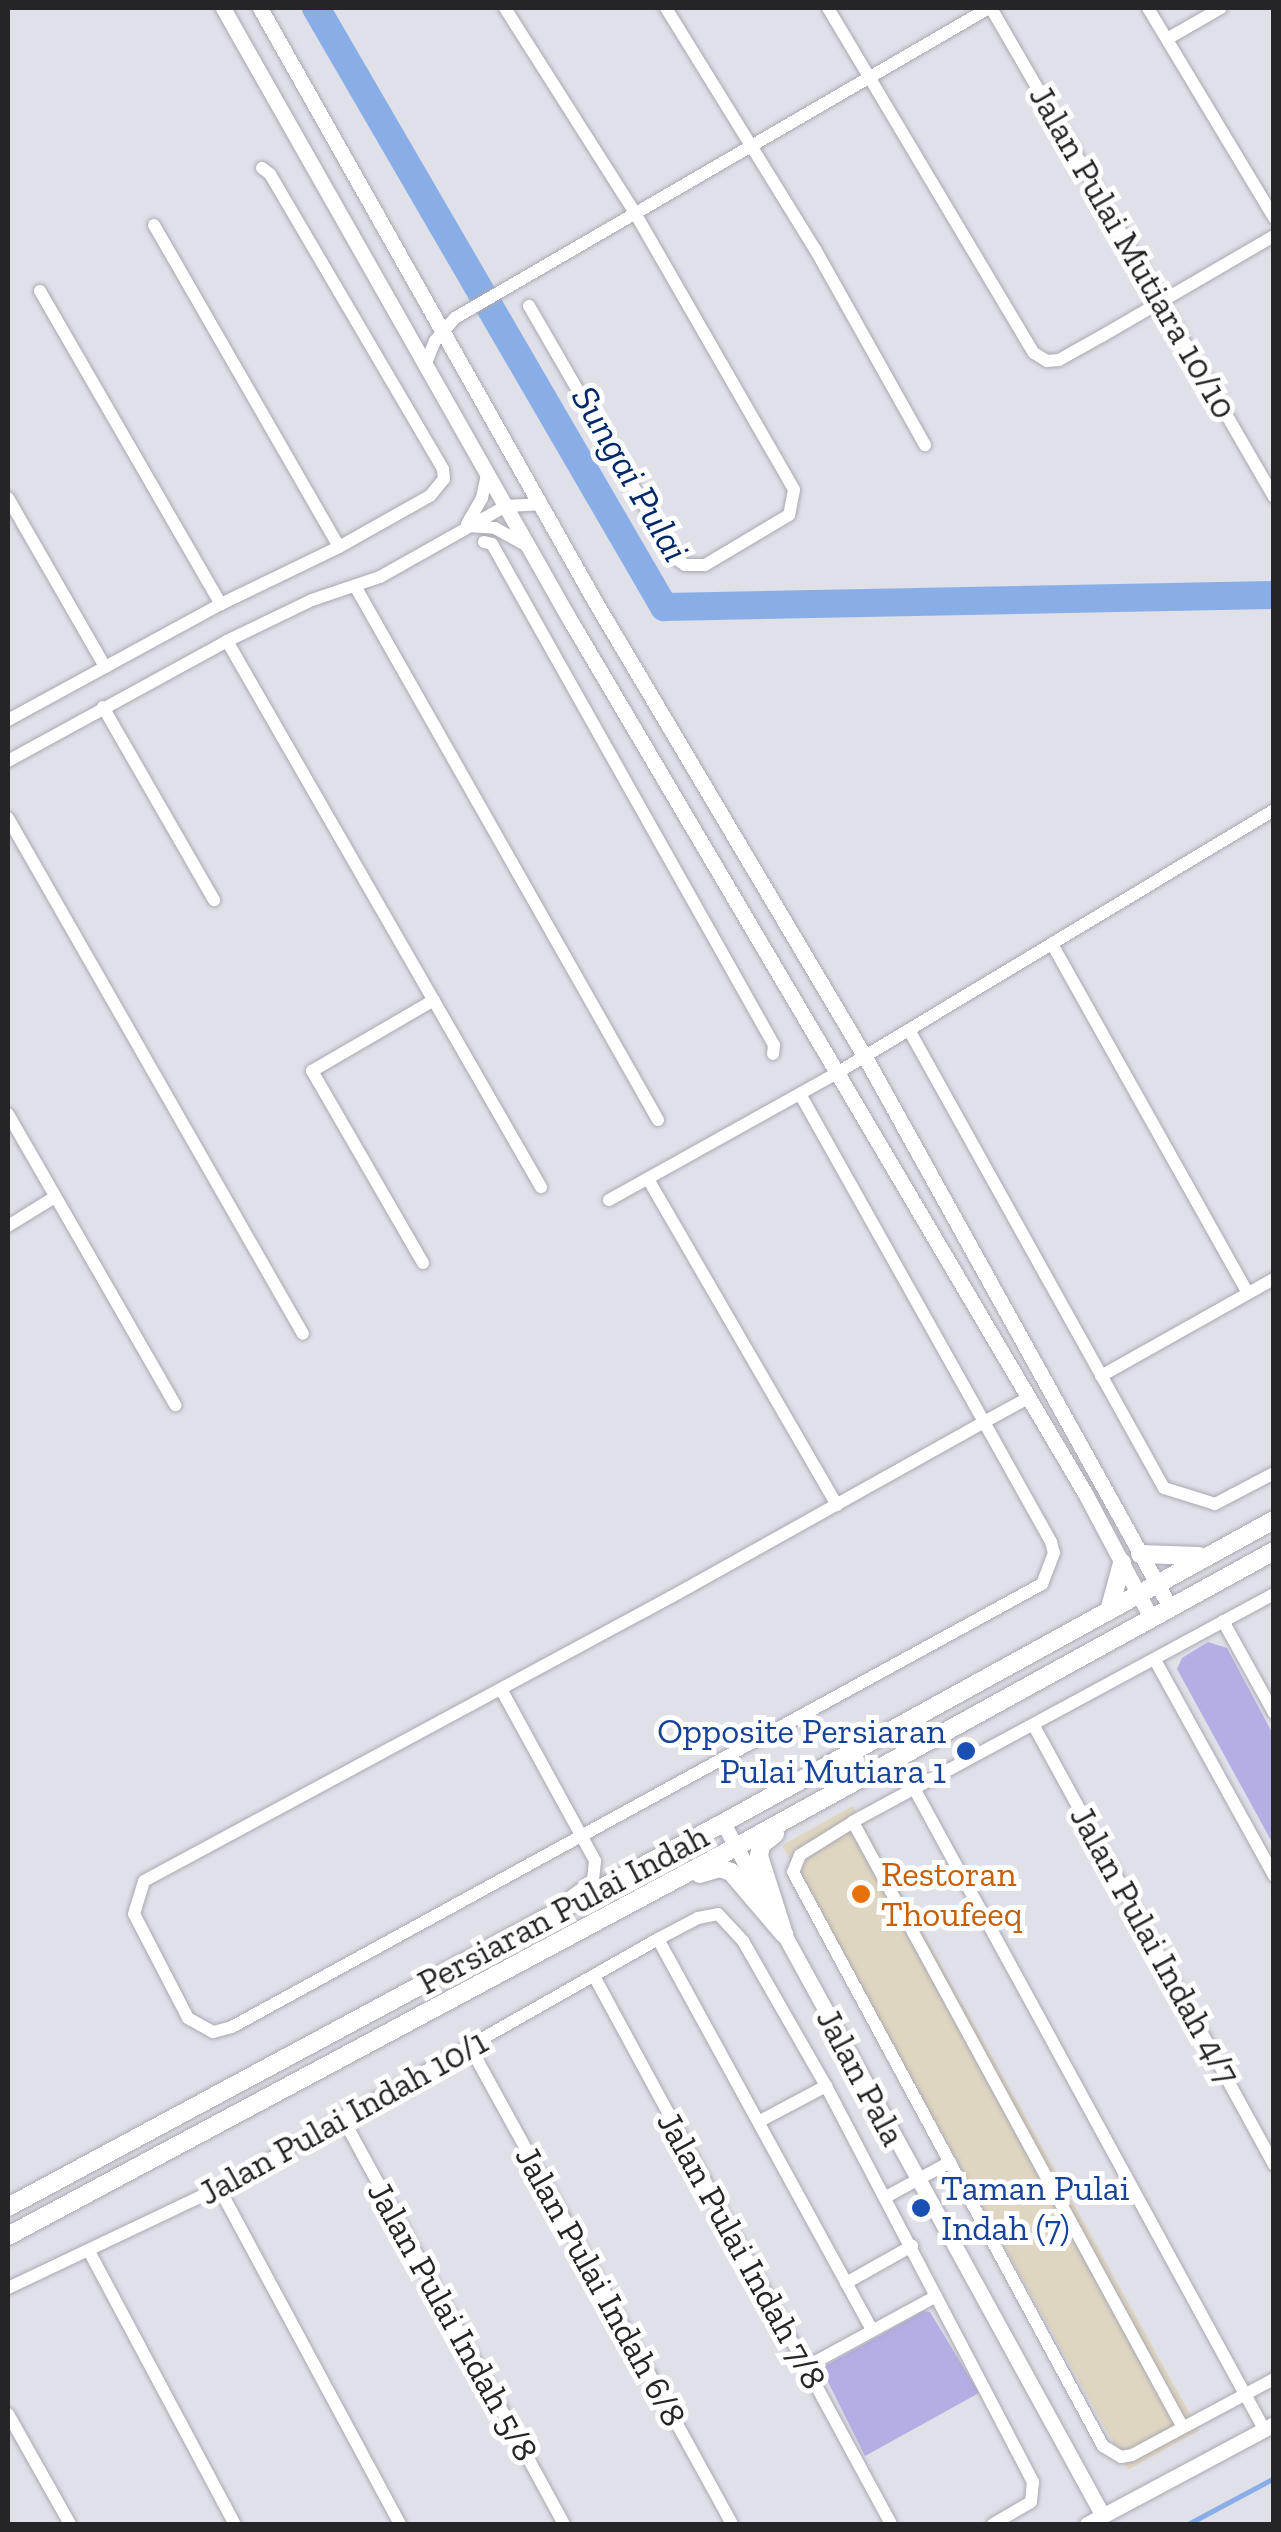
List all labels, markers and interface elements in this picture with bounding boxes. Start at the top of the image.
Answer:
street label: Jalan Pulai Mutiara 10/10 [1020,78,1246,426]
water label: Sungai Pulai [561,378,699,570]
place label: Opposite Persiaran Pulai Mutiara 1 [657,1710,946,1792]
marker: Opposite Persiaran Pulai Mutiara 1 [955,1740,977,1762]
street label: Jalan Pulai Indah 4/7 [1061,1798,1249,2092]
street label: Persiaran Pulai Indah [411,1815,715,2003]
place label: Restoran Thoufeeq [881,1853,1022,1935]
marker: Restoran Thoufeeq [850,1883,872,1905]
street label: Jalan Pala [807,2001,915,2153]
street label: Jalan Pulai Indah 10/1 [191,2020,495,2214]
street label: Jalan Pulai Indah 7/8 [648,2104,836,2396]
street label: Jalan Pulai Indah 6/8 [506,2138,696,2434]
place label: Taman Pulai Indah (7) [941,2167,1129,2249]
street label: Jalan Pulai Indah 5/8 [359,2174,547,2468]
marker: Taman Pulai Indah (7) [910,2197,932,2219]

